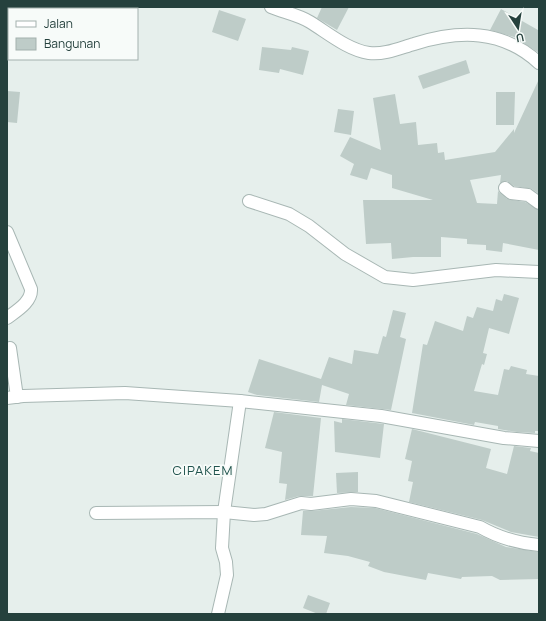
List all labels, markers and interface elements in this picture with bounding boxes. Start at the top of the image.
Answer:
legend [8,8,138,60]
north arrow [498,8,538,48]
text: Jalan [44,15,73,32]
text: U [515,30,526,46]
text: Bangunan [44,35,100,52]
district label: CIPAKEM [173,461,233,479]

